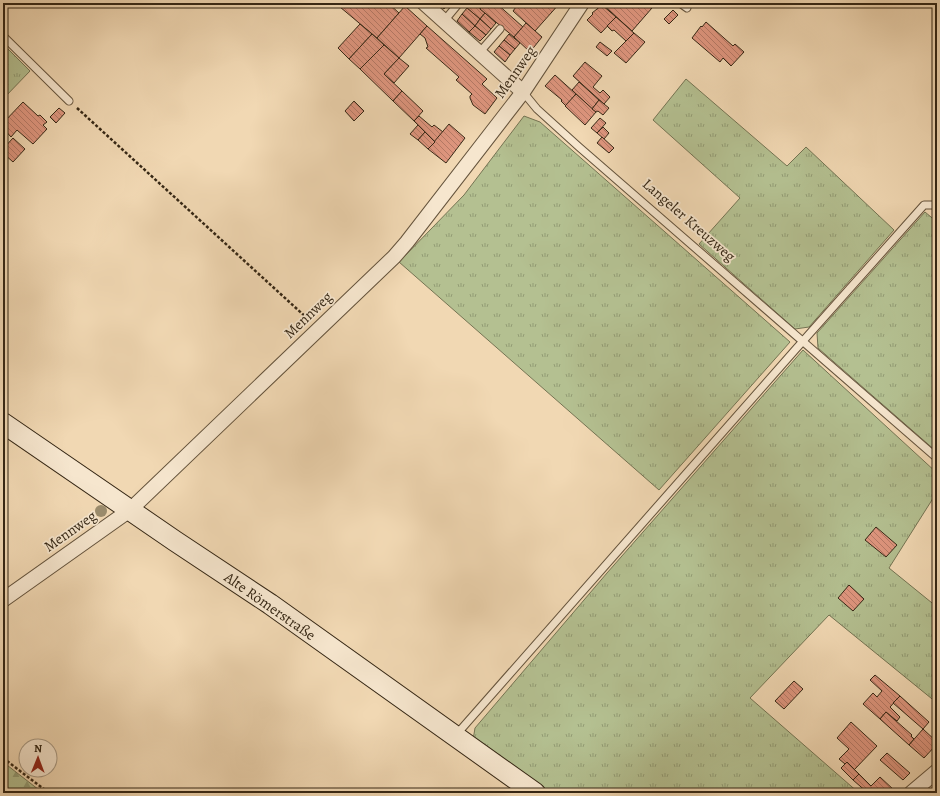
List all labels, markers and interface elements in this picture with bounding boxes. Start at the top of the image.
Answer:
street label: Mennweg [490,41,541,102]
street label: Langeler Kreuzweg [638,174,740,266]
street label: Mennweg [280,287,337,343]
street label: Mennweg [40,505,101,556]
street label: Alte Römerstraße [220,567,320,645]
north arrow [18,738,58,778]
text: N [34,741,42,756]

